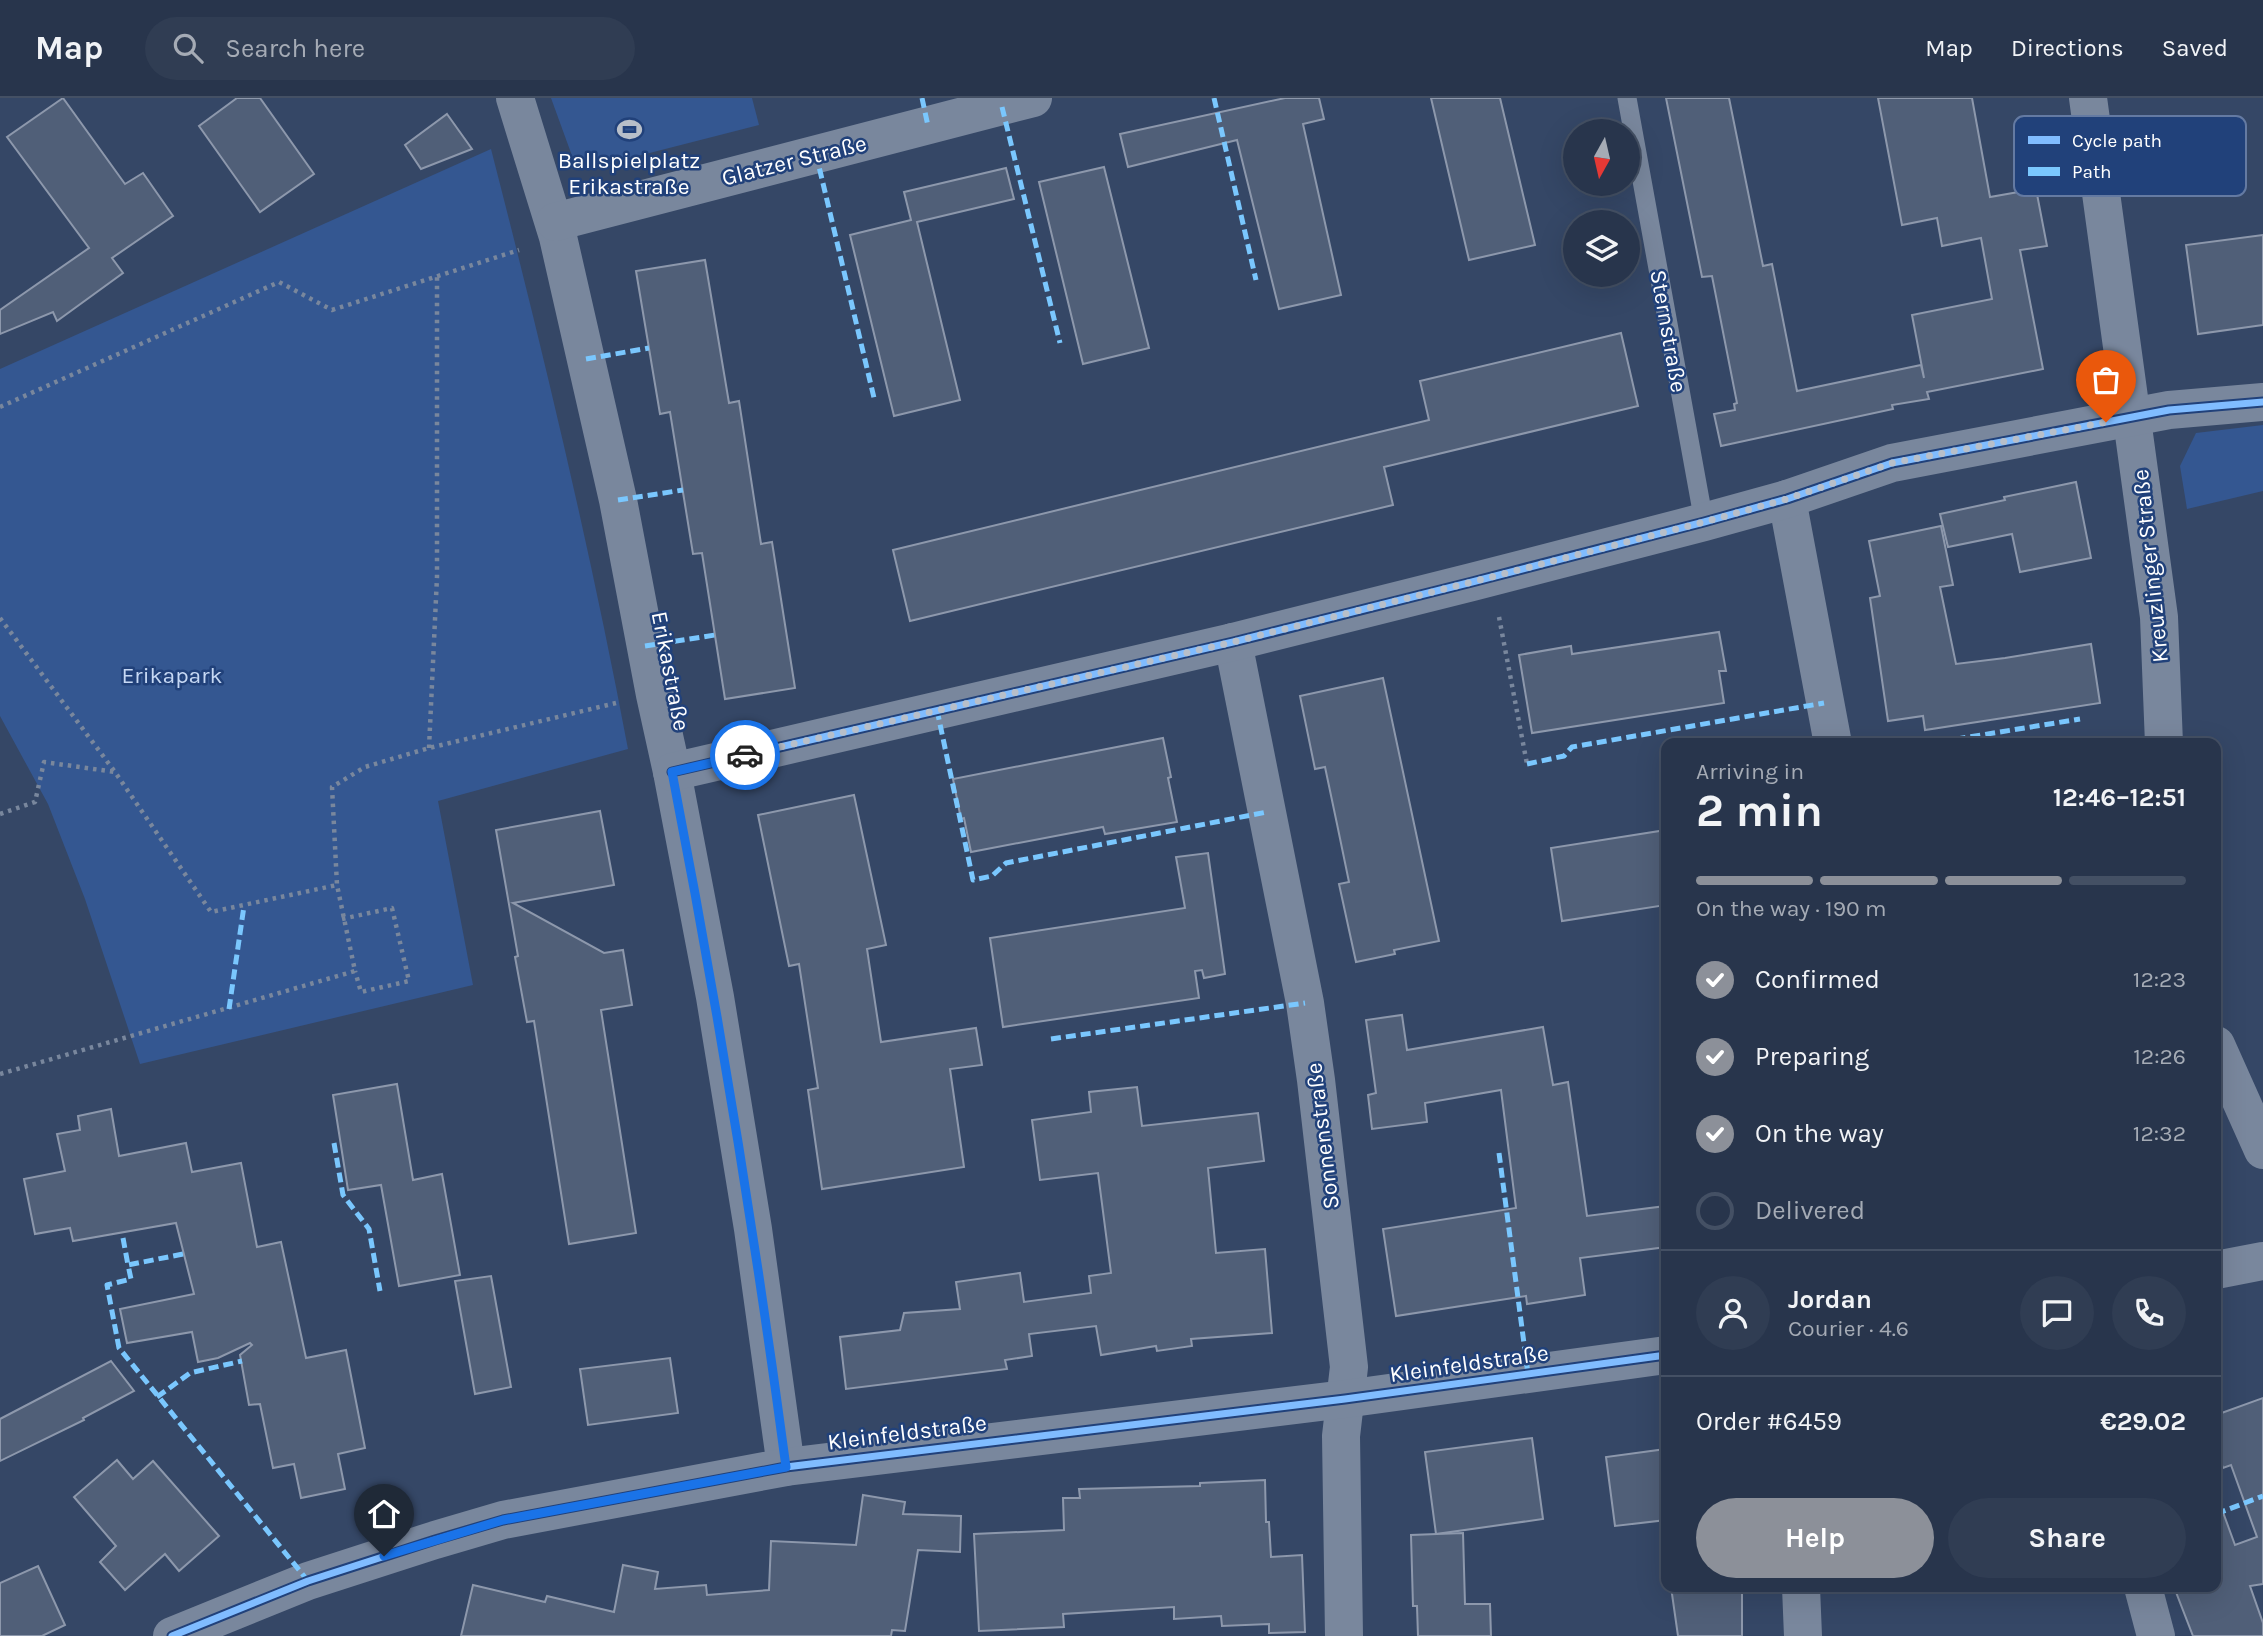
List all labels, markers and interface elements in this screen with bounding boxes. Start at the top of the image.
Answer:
search box [145,17,635,80]
text: Map [35,29,103,67]
icon: search [169,29,207,67]
text: Search here [225,33,365,64]
text: Map [1925,34,1973,62]
text: Directions [2011,34,2124,62]
text: Saved [2162,34,2228,62]
sports icon: Ballspielplatz Erikastraße [615,116,643,144]
legend [2014,116,2246,196]
north arrow [1563,119,1640,196]
map controls [1563,119,1640,287]
street label: Glatzer Straße [719,129,869,192]
text: Cycle path [2072,130,2162,152]
place label: Ballspielplatz Erikastraße [558,147,700,200]
text: Path [2072,161,2112,183]
button: layers [1563,210,1640,287]
street label: Sternstraße [1644,268,1693,395]
pin [2076,350,2136,422]
icon: bag [2087,361,2125,399]
street label: Kreuzlinger Straße [2127,468,2174,664]
street label: Erikastraße [646,609,695,733]
park label: Erikapark [121,662,223,689]
courier [710,720,780,790]
icon: car [726,736,764,774]
text: Arriving in [1696,758,1804,785]
text: 12:46–12:51 [2053,782,2186,813]
text: 2 min [1696,784,1823,838]
text: On the way · 190 m [1696,895,1887,922]
icon: check [1696,961,1734,999]
text: Confirmed [1755,964,1880,995]
text: 12:23 [2133,966,2186,993]
icon: check [1696,1038,1734,1076]
text: Preparing [1755,1041,1869,1072]
text: 12:26 [2133,1043,2186,1070]
street label: Sonnenstraße [1300,1061,1345,1211]
icon: check [1696,1115,1734,1153]
text: On the way [1755,1118,1884,1149]
text: 12:32 [2133,1120,2186,1147]
text: Delivered [1755,1195,1865,1226]
button: person [1696,1276,1770,1350]
button: chat [2020,1276,2094,1350]
button: phone [2112,1276,2186,1350]
text: Jordan [1788,1284,1872,1315]
text: Courier · 4.6 [1788,1315,1909,1342]
street label: Kleinfeldstraße [1388,1339,1550,1388]
text: Order #6459 [1696,1406,1842,1437]
text: €29.02 [2100,1406,2186,1437]
street label: Kleinfeldstraße [826,1409,988,1456]
pin [354,1484,414,1556]
icon: home [365,1495,403,1533]
button: Help [1696,1498,1934,1578]
button: Share [1948,1498,2186,1578]

